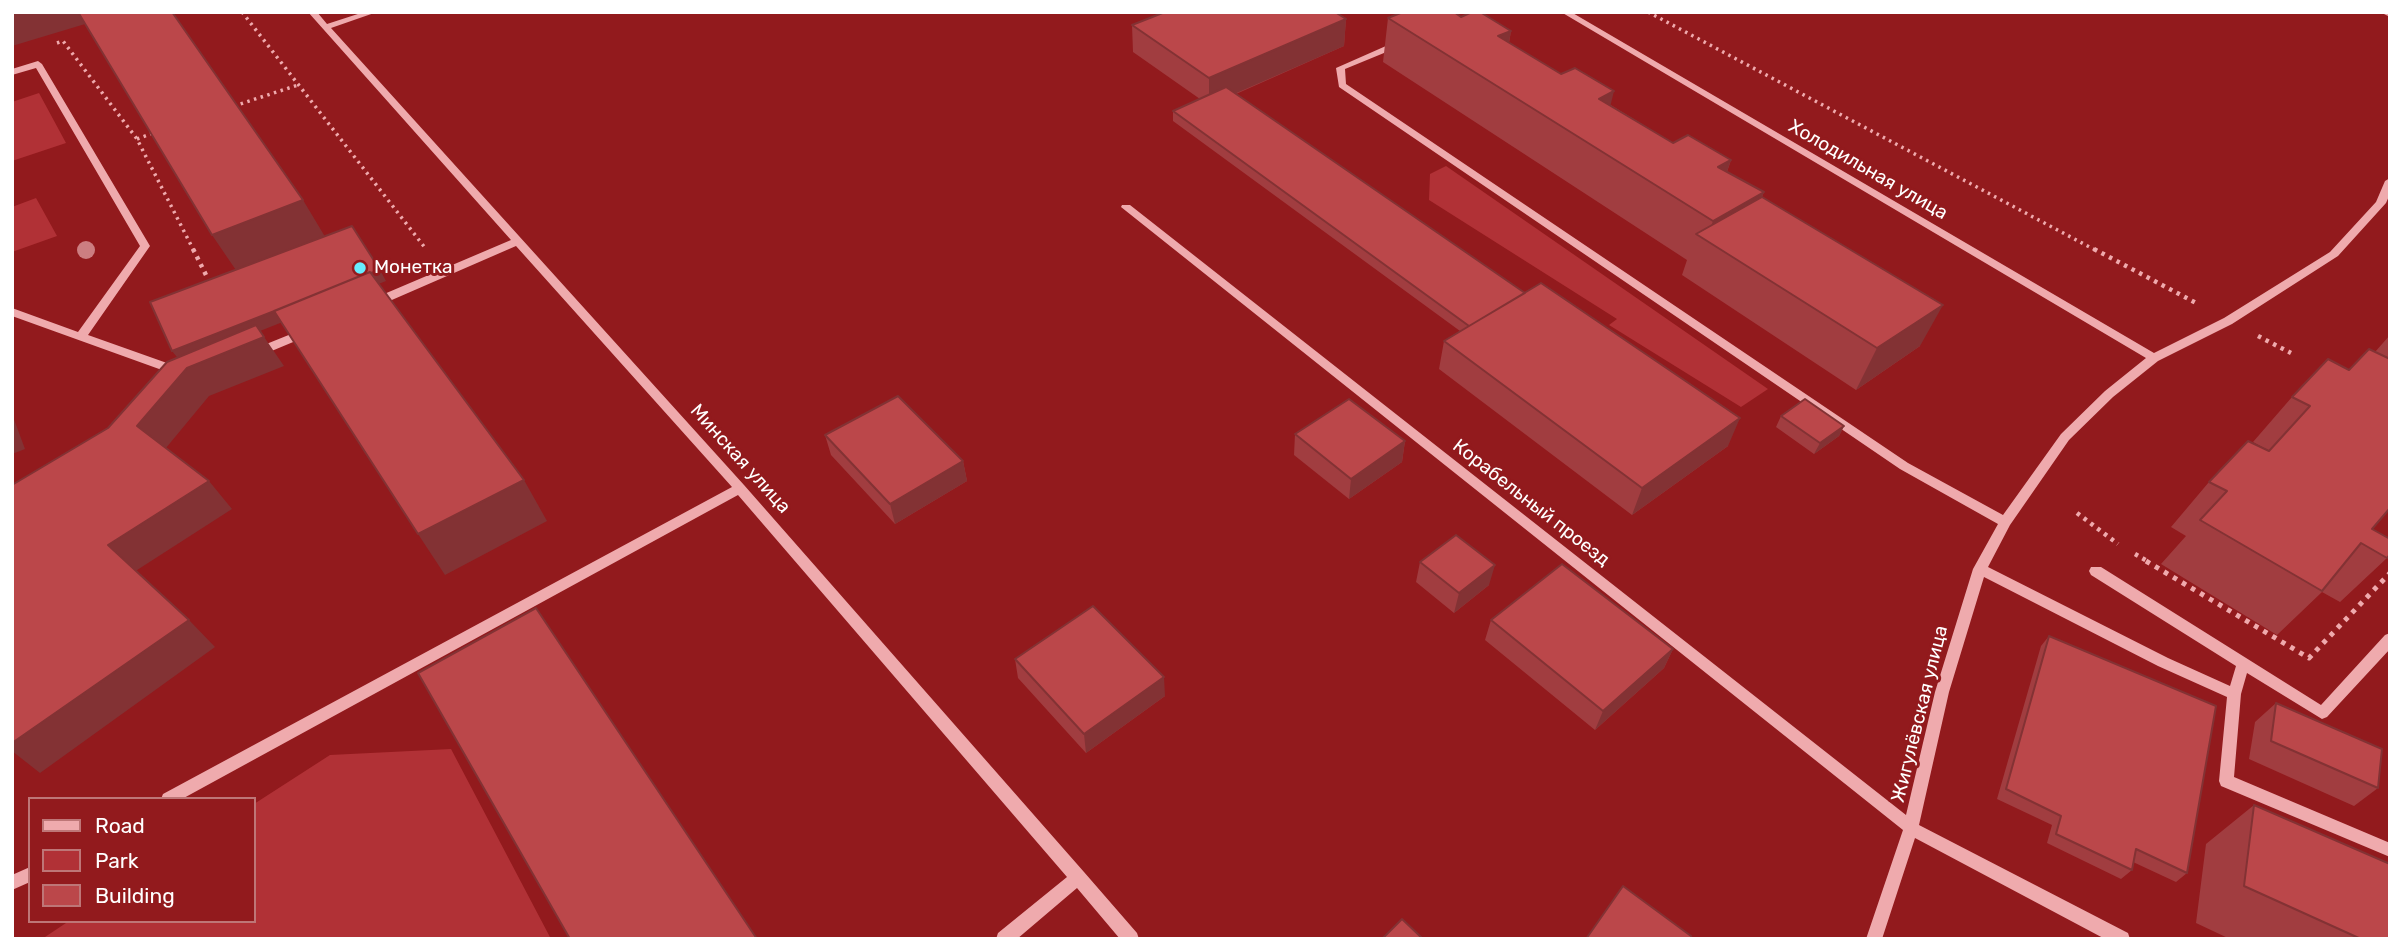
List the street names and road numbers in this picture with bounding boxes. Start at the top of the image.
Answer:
street label: Холодильная улица [1784,115,1952,225]
street label: Минская улица [685,400,795,518]
street label: Корабельный проезд [1448,435,1614,571]
street label: Жигулёвская улица [1887,623,1953,805]

